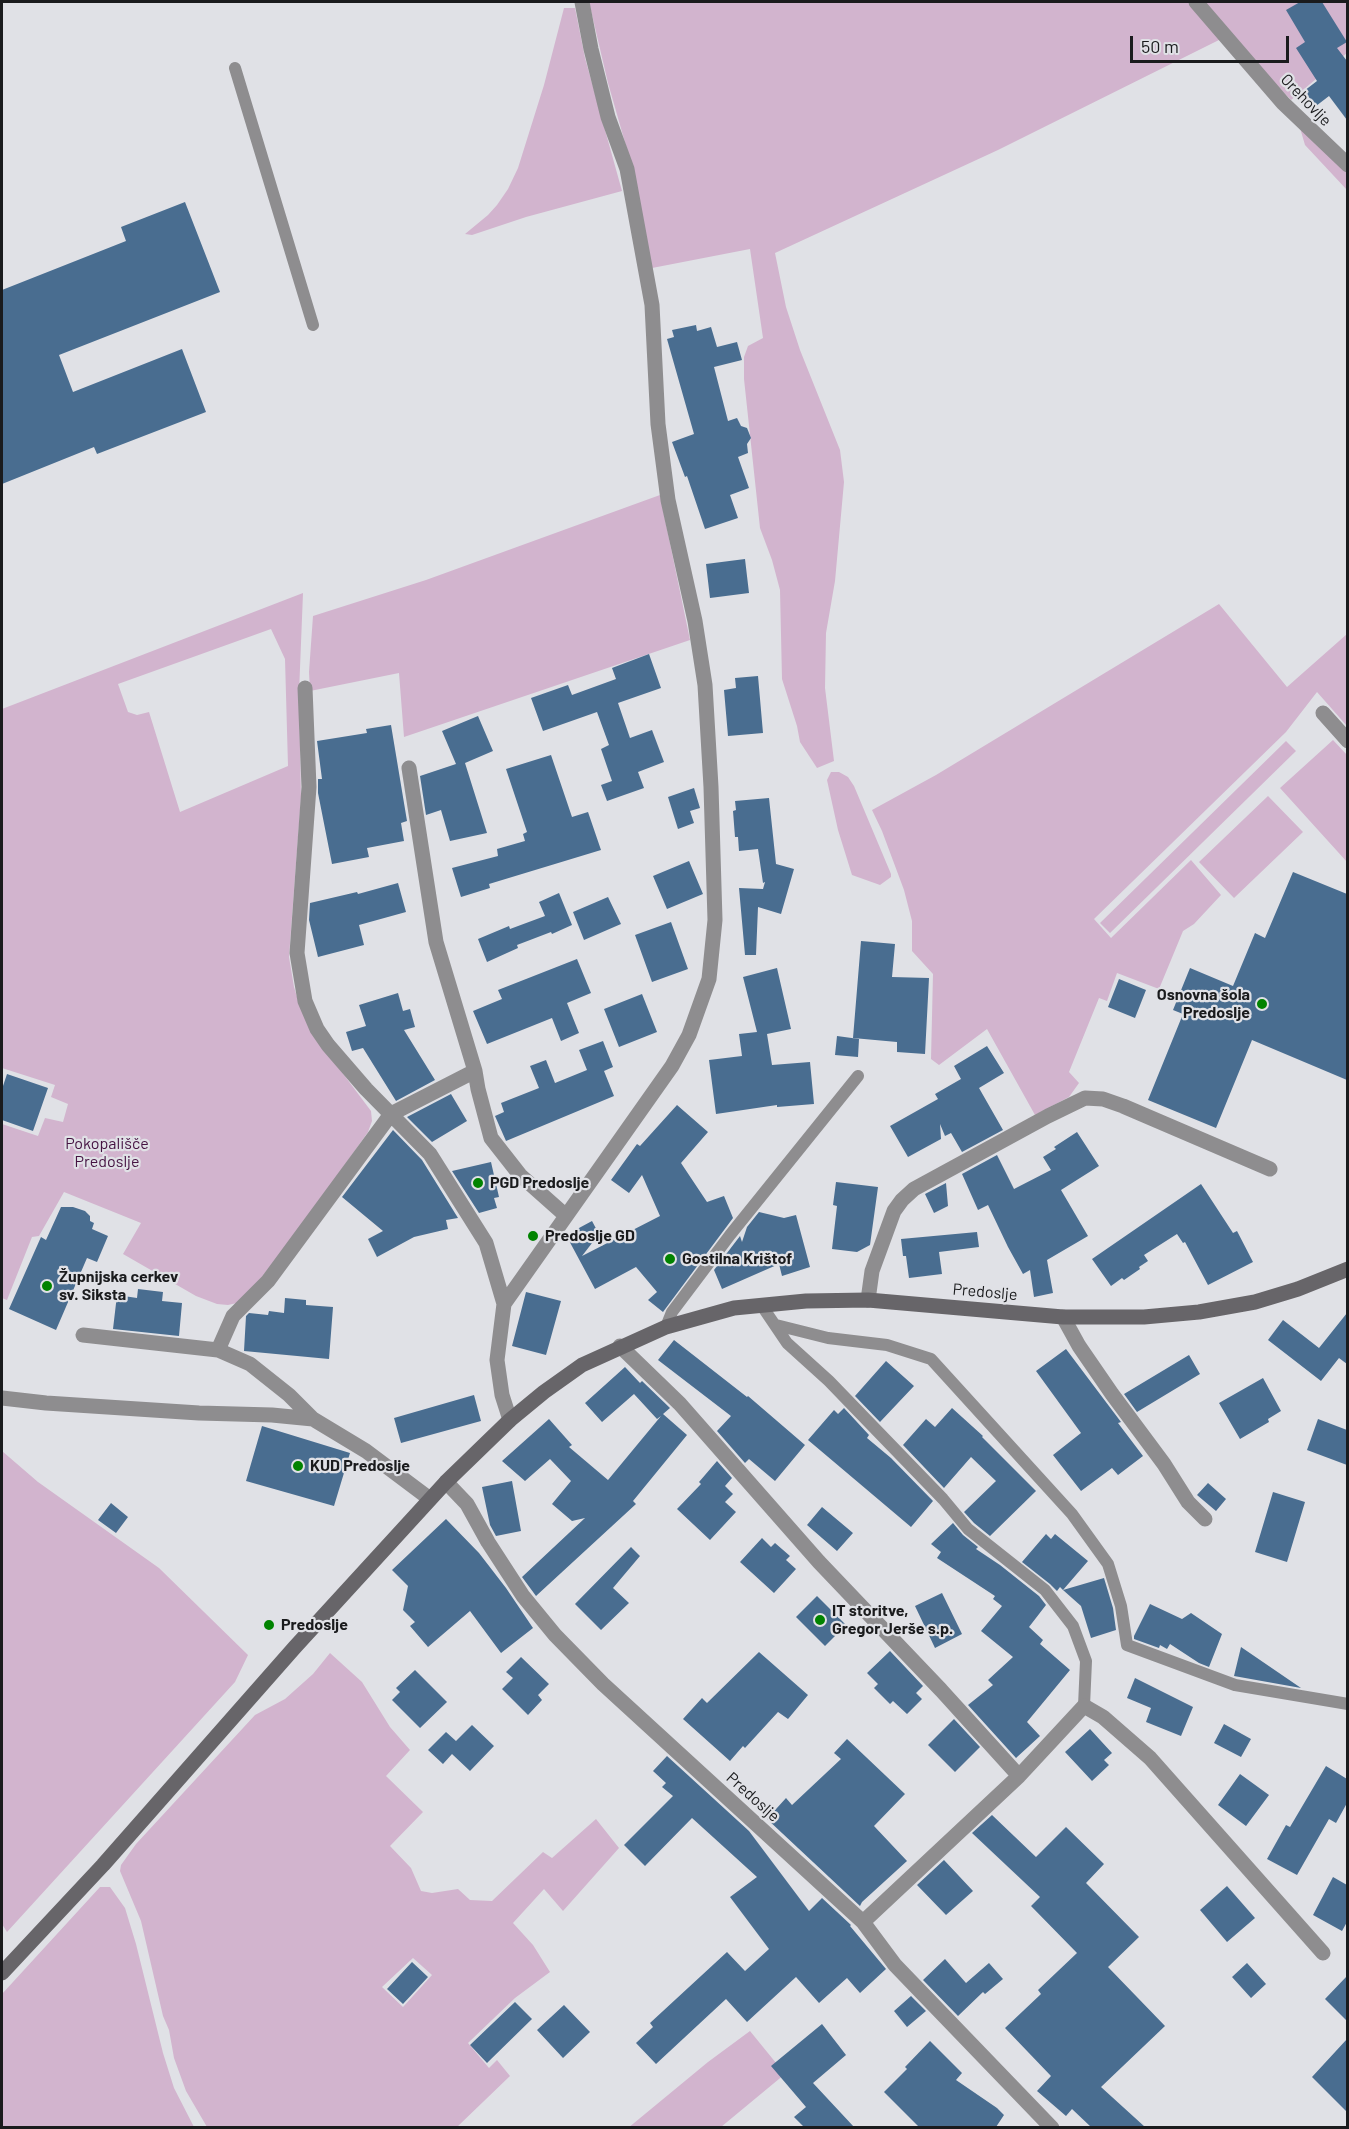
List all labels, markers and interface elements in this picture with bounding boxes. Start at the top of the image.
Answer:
scale bar [1133,24,1292,62]
text: 50 m [1141,35,1179,57]
street label: Orehovlje [1277,70,1335,130]
place label: Osnovna šola Predoslje [1157,985,1250,1023]
marker: Osnovna šola Predoslje [1255,997,1269,1011]
park label: Pokopališče Predoslje [65,1134,149,1172]
place label: PGD Predoslje [490,1173,589,1193]
marker: PGD Predoslje [471,1176,485,1190]
place label: Predoslje GD [545,1226,635,1246]
marker: Predoslje GD [526,1229,540,1243]
place label: Gostilna Krištof [682,1249,792,1269]
marker: Gostilna Krištof [663,1252,677,1266]
place label: Župnijska cerkev sv. Siksta [59,1267,178,1305]
marker: Župnijska cerkev sv. Siksta [40,1279,54,1293]
street label: Predoslje [952,1280,1018,1304]
place label: KUD Predoslje [310,1456,410,1476]
marker: KUD Predoslje [291,1459,305,1473]
place label: IT storitve, Gregor Jerše s.p. [832,1601,953,1639]
marker: IT storitve, Gregor Jerše s.p. [813,1613,827,1627]
place label: Predoslje [281,1615,348,1635]
marker: Predoslje [262,1618,276,1632]
street label: Predoslje [722,1768,784,1826]

